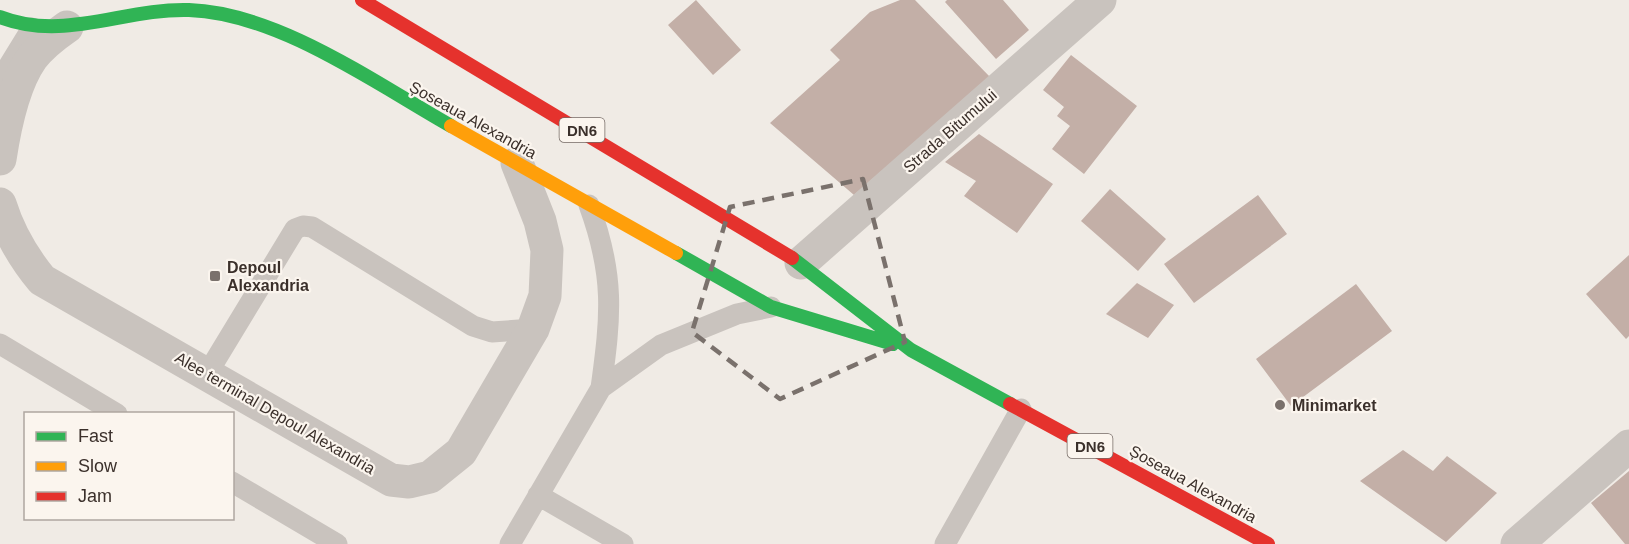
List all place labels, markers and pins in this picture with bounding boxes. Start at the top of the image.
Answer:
place label: Depoul Alexandria [227,259,309,294]
marker: Depoul Alexandria [208,269,222,283]
place label: Minimarket [1292,397,1377,414]
marker: Minimarket [1273,398,1287,412]

